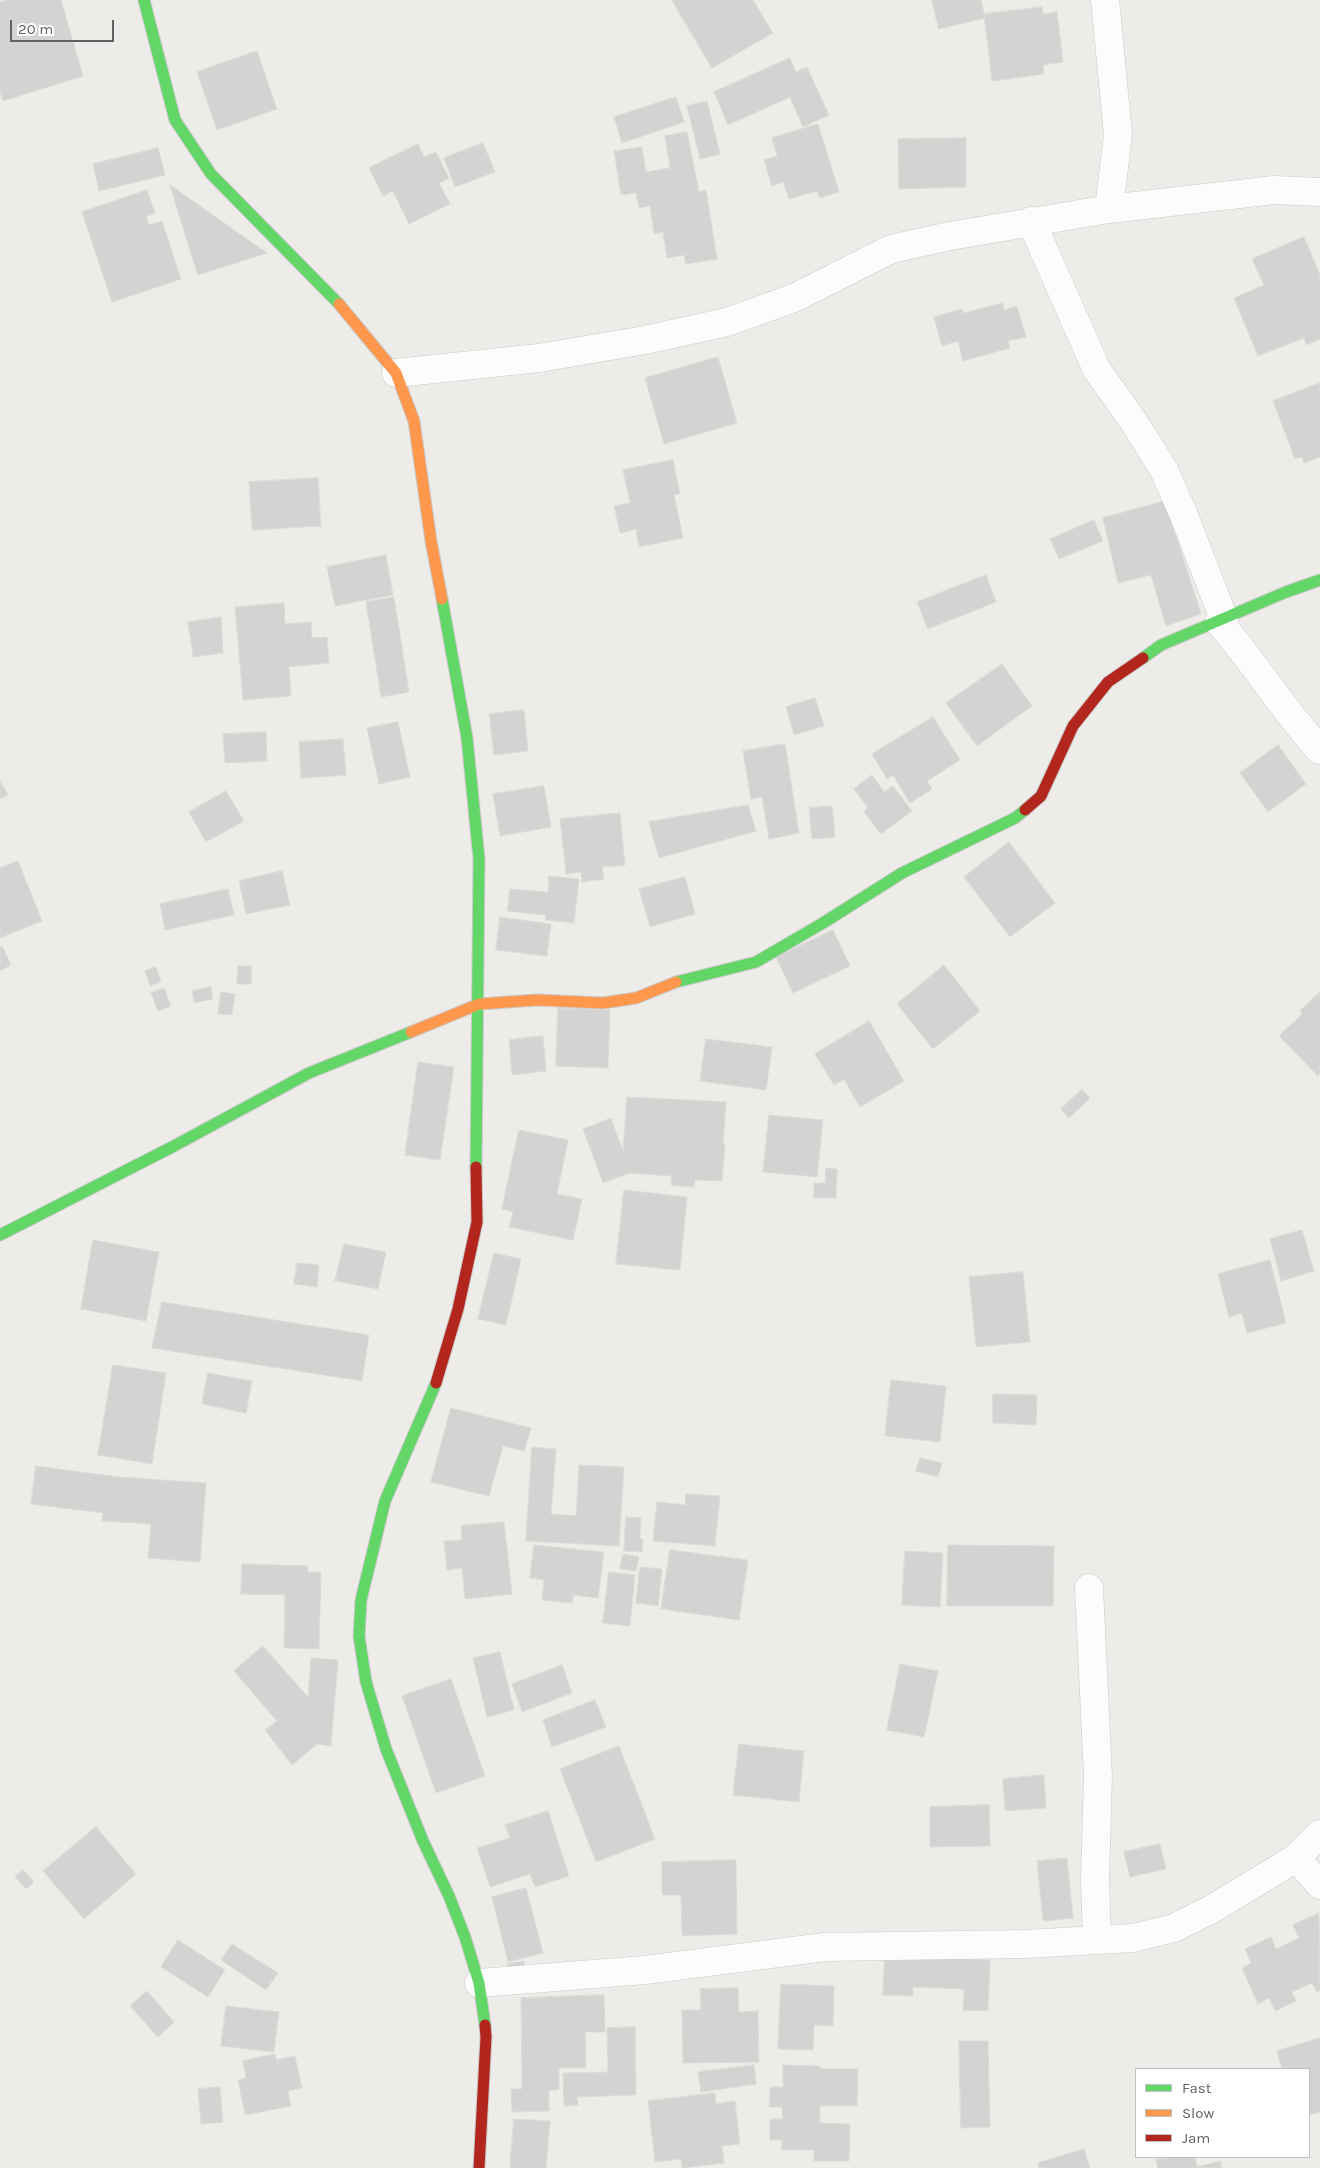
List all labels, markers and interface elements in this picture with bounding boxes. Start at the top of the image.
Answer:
scale bar [12,10,116,42]
text: 20 m [18,20,53,38]
legend [1135,2068,1310,2158]
text: Fast [1182,2079,1211,2097]
text: Slow [1182,2104,1214,2122]
text: Jam [1182,2129,1210,2147]

